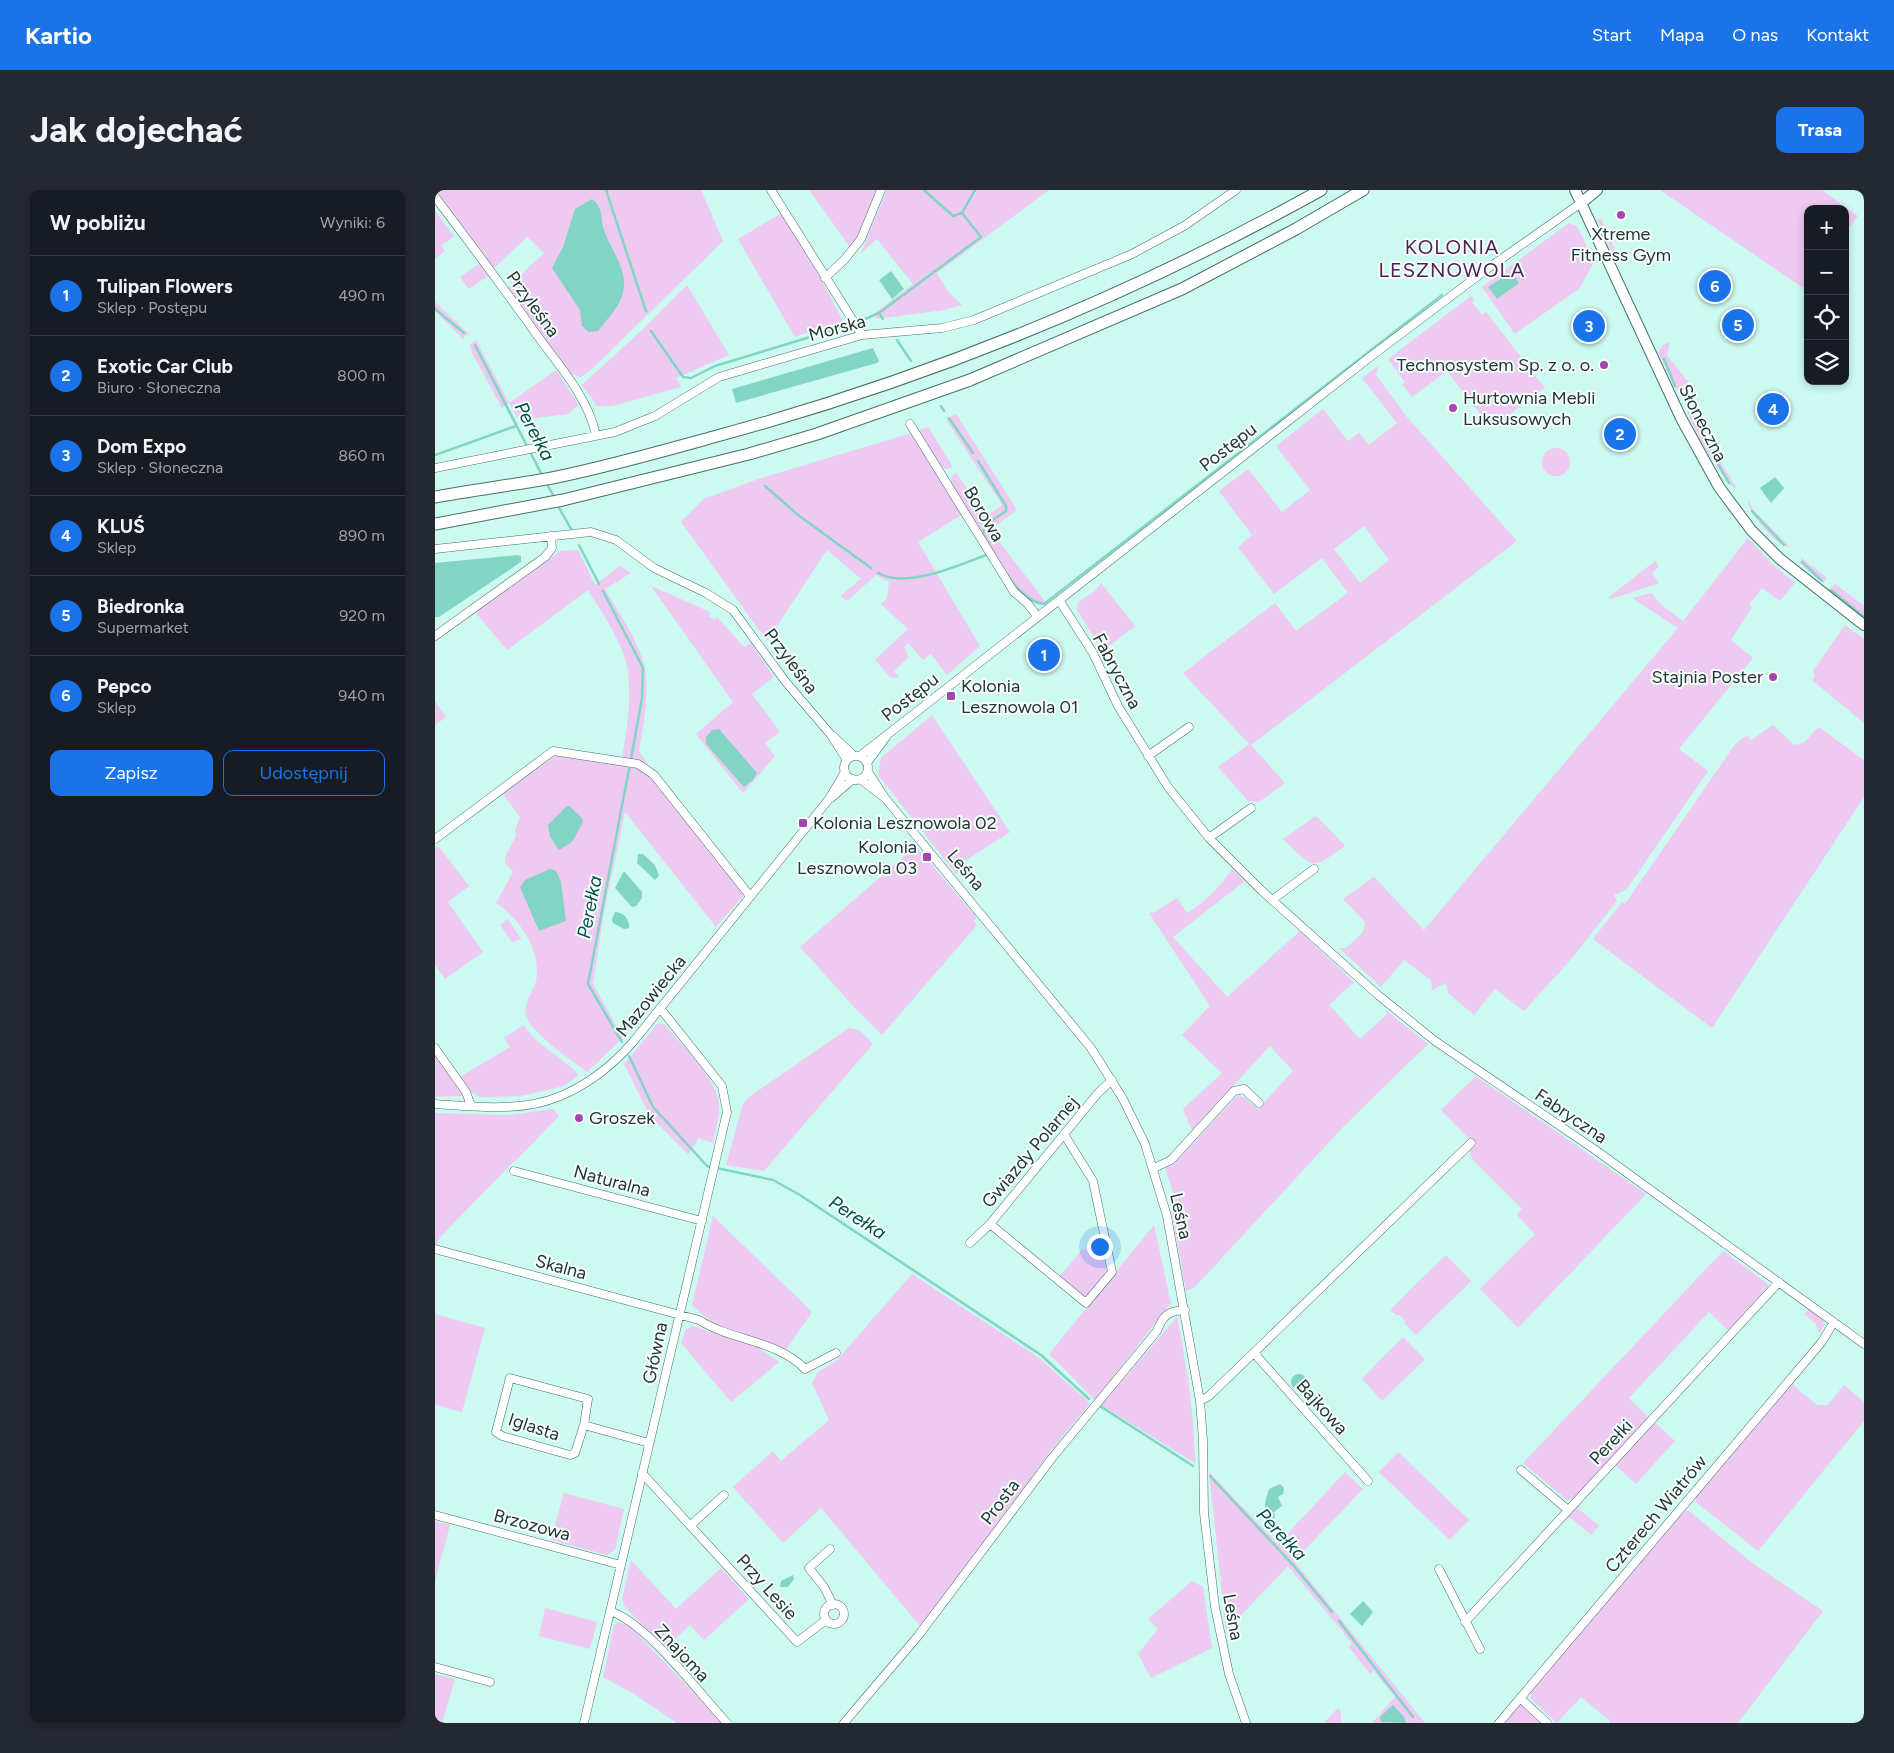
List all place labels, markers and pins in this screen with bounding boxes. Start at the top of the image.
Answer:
marker: Xtreme Fitness Gym [1615,209,1627,221]
place label: Xtreme Fitness Gym [1571,223,1671,266]
pin: 6 [1699,267,1731,305]
pin: 5 [1722,306,1754,344]
pin: 3 [1573,307,1605,345]
place label: Technosystem Sp. z o. o. [1397,354,1594,376]
marker: Technosystem Sp. z o. o. [1598,359,1610,371]
place label: Hurtownia Mebli Luksusowych [1463,387,1595,430]
pin: 4 [1757,390,1789,428]
marker: Hurtownia Mebli Luksusowych [1447,402,1459,414]
pin: 2 [1604,415,1636,453]
pin: 1 [1028,636,1060,674]
place label: Stajnia Poster [1652,666,1763,688]
marker: Stajnia Poster [1767,671,1779,683]
place label: Kolonia Lesznowola 01 [961,675,1079,718]
marker: Kolonia Lesznowola 01 [945,690,957,702]
place label: Kolonia Lesznowola 02 [813,812,997,834]
marker: Kolonia Lesznowola 02 [797,817,809,829]
place label: Kolonia Lesznowola 03 [797,836,917,879]
marker: Kolonia Lesznowola 03 [921,851,933,863]
place label: Groszek [589,1107,655,1129]
marker: Groszek [573,1112,585,1124]

